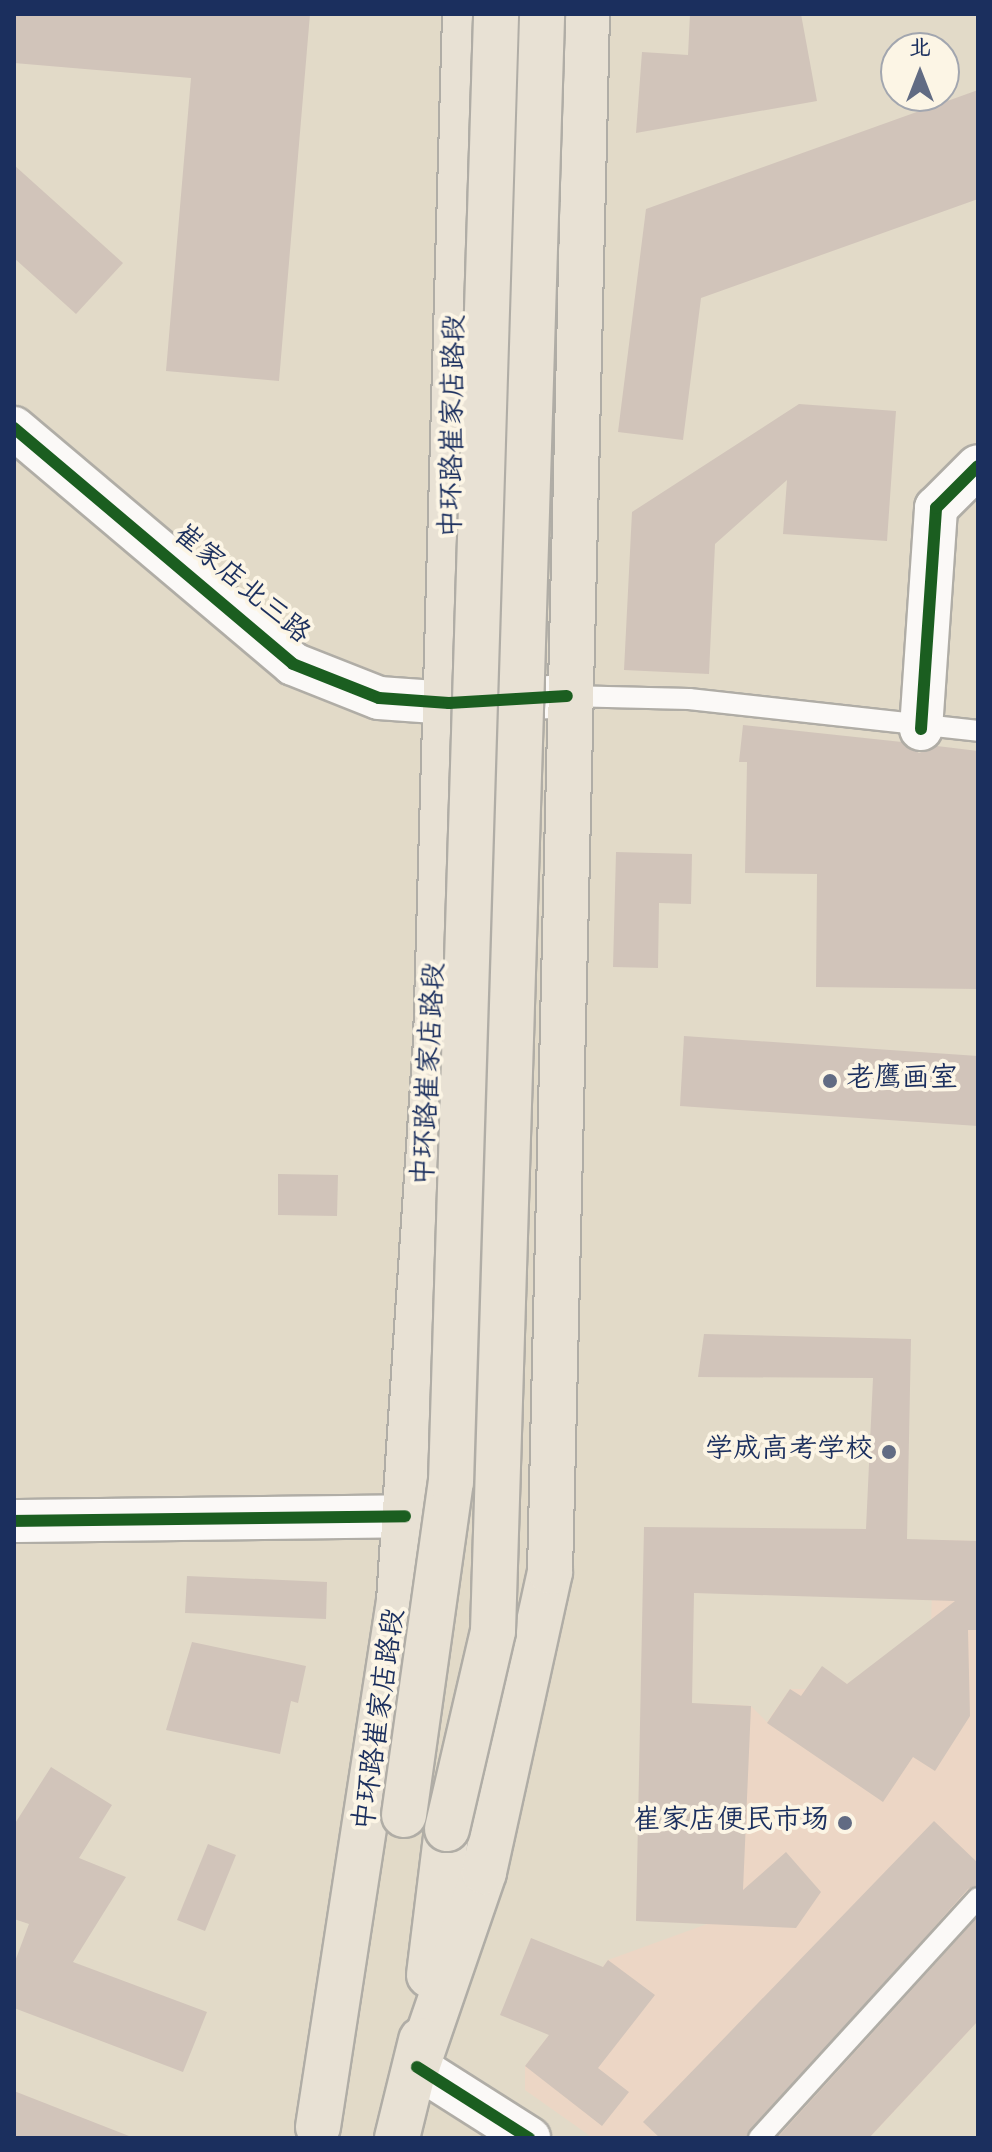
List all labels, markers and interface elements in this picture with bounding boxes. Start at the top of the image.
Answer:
north arrow [880,32,960,112]
text: 北 [909,37,931,63]
street label: 中环路崔家店路段 [437,314,475,538]
street label: 崔家店北三路 [165,519,315,653]
street label: 中环路崔家店路段 [409,961,455,1187]
place label: 老鹰画室 [846,1064,958,1098]
marker: 老鹰画室 [821,1072,839,1090]
place label: 学成高考学校 [705,1435,873,1469]
marker: 学成高考学校 [880,1443,898,1461]
street label: 中环路崔家店路段 [350,1607,414,1833]
place label: 崔家店便民市场 [633,1806,829,1840]
marker: 崔家店便民市场 [836,1814,854,1832]

